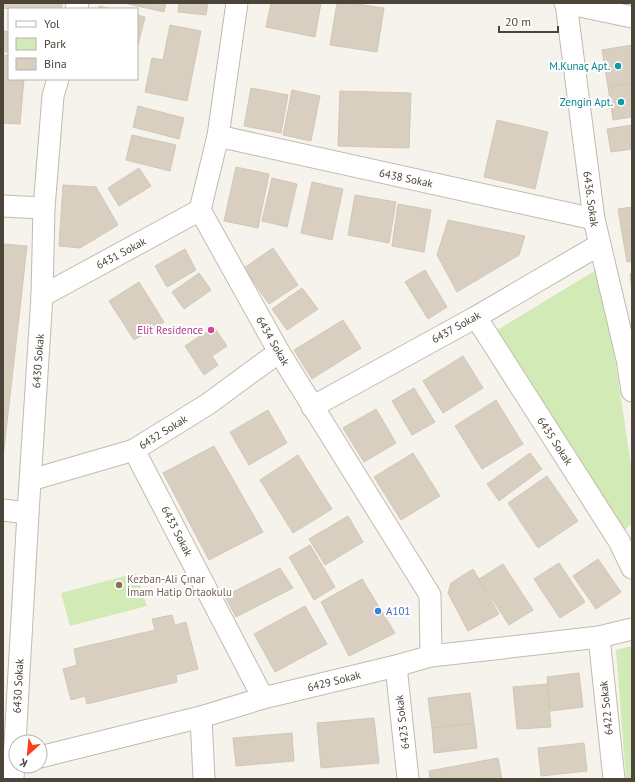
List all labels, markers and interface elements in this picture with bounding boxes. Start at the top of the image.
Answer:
legend [8,8,138,80]
scale bar [499,8,558,34]
text: 20 m [505,14,531,29]
text: Yol [44,16,60,31]
text: Park [44,36,66,51]
text: Bina [44,56,67,71]
place label: M.Kunaç Apt. [549,59,610,73]
marker: M.Kunaç Apt. [613,61,623,71]
place label: Zengin Apt. [560,95,613,109]
marker: Zengin Apt. [616,97,626,107]
street label: 6438 Sokak [378,165,435,191]
street label: 6436. Sokak [580,170,602,228]
street label: 6431 Sokak [94,234,149,272]
street label: 6437 Sokak [429,307,484,346]
street label: 6434 Sokak [253,314,293,369]
place label: Elit Residence [137,323,203,337]
marker: Elit Residence [206,325,216,335]
street label: 6430 Sokak [29,333,47,389]
street label: 6432 Sokak [136,411,190,452]
street label: 6435 Sokak [534,414,576,468]
street label: 6433 Sokak [158,503,196,559]
place label: Kezban-Ali Çınar İmam Hatip Ortaokulu [127,572,232,599]
marker: Kezban-Ali Çınar İmam Hatip Ortaokulu [114,580,124,590]
place label: A101 [386,604,410,618]
marker: A101 [373,606,383,616]
street label: 6430 Sokak [10,658,26,714]
street label: 6429 Sokak [306,667,363,694]
street label: 6422 Sokak [596,679,616,736]
street label: 6423 Sokak [392,693,412,750]
north arrow [8,734,48,774]
text: K [17,755,30,771]

